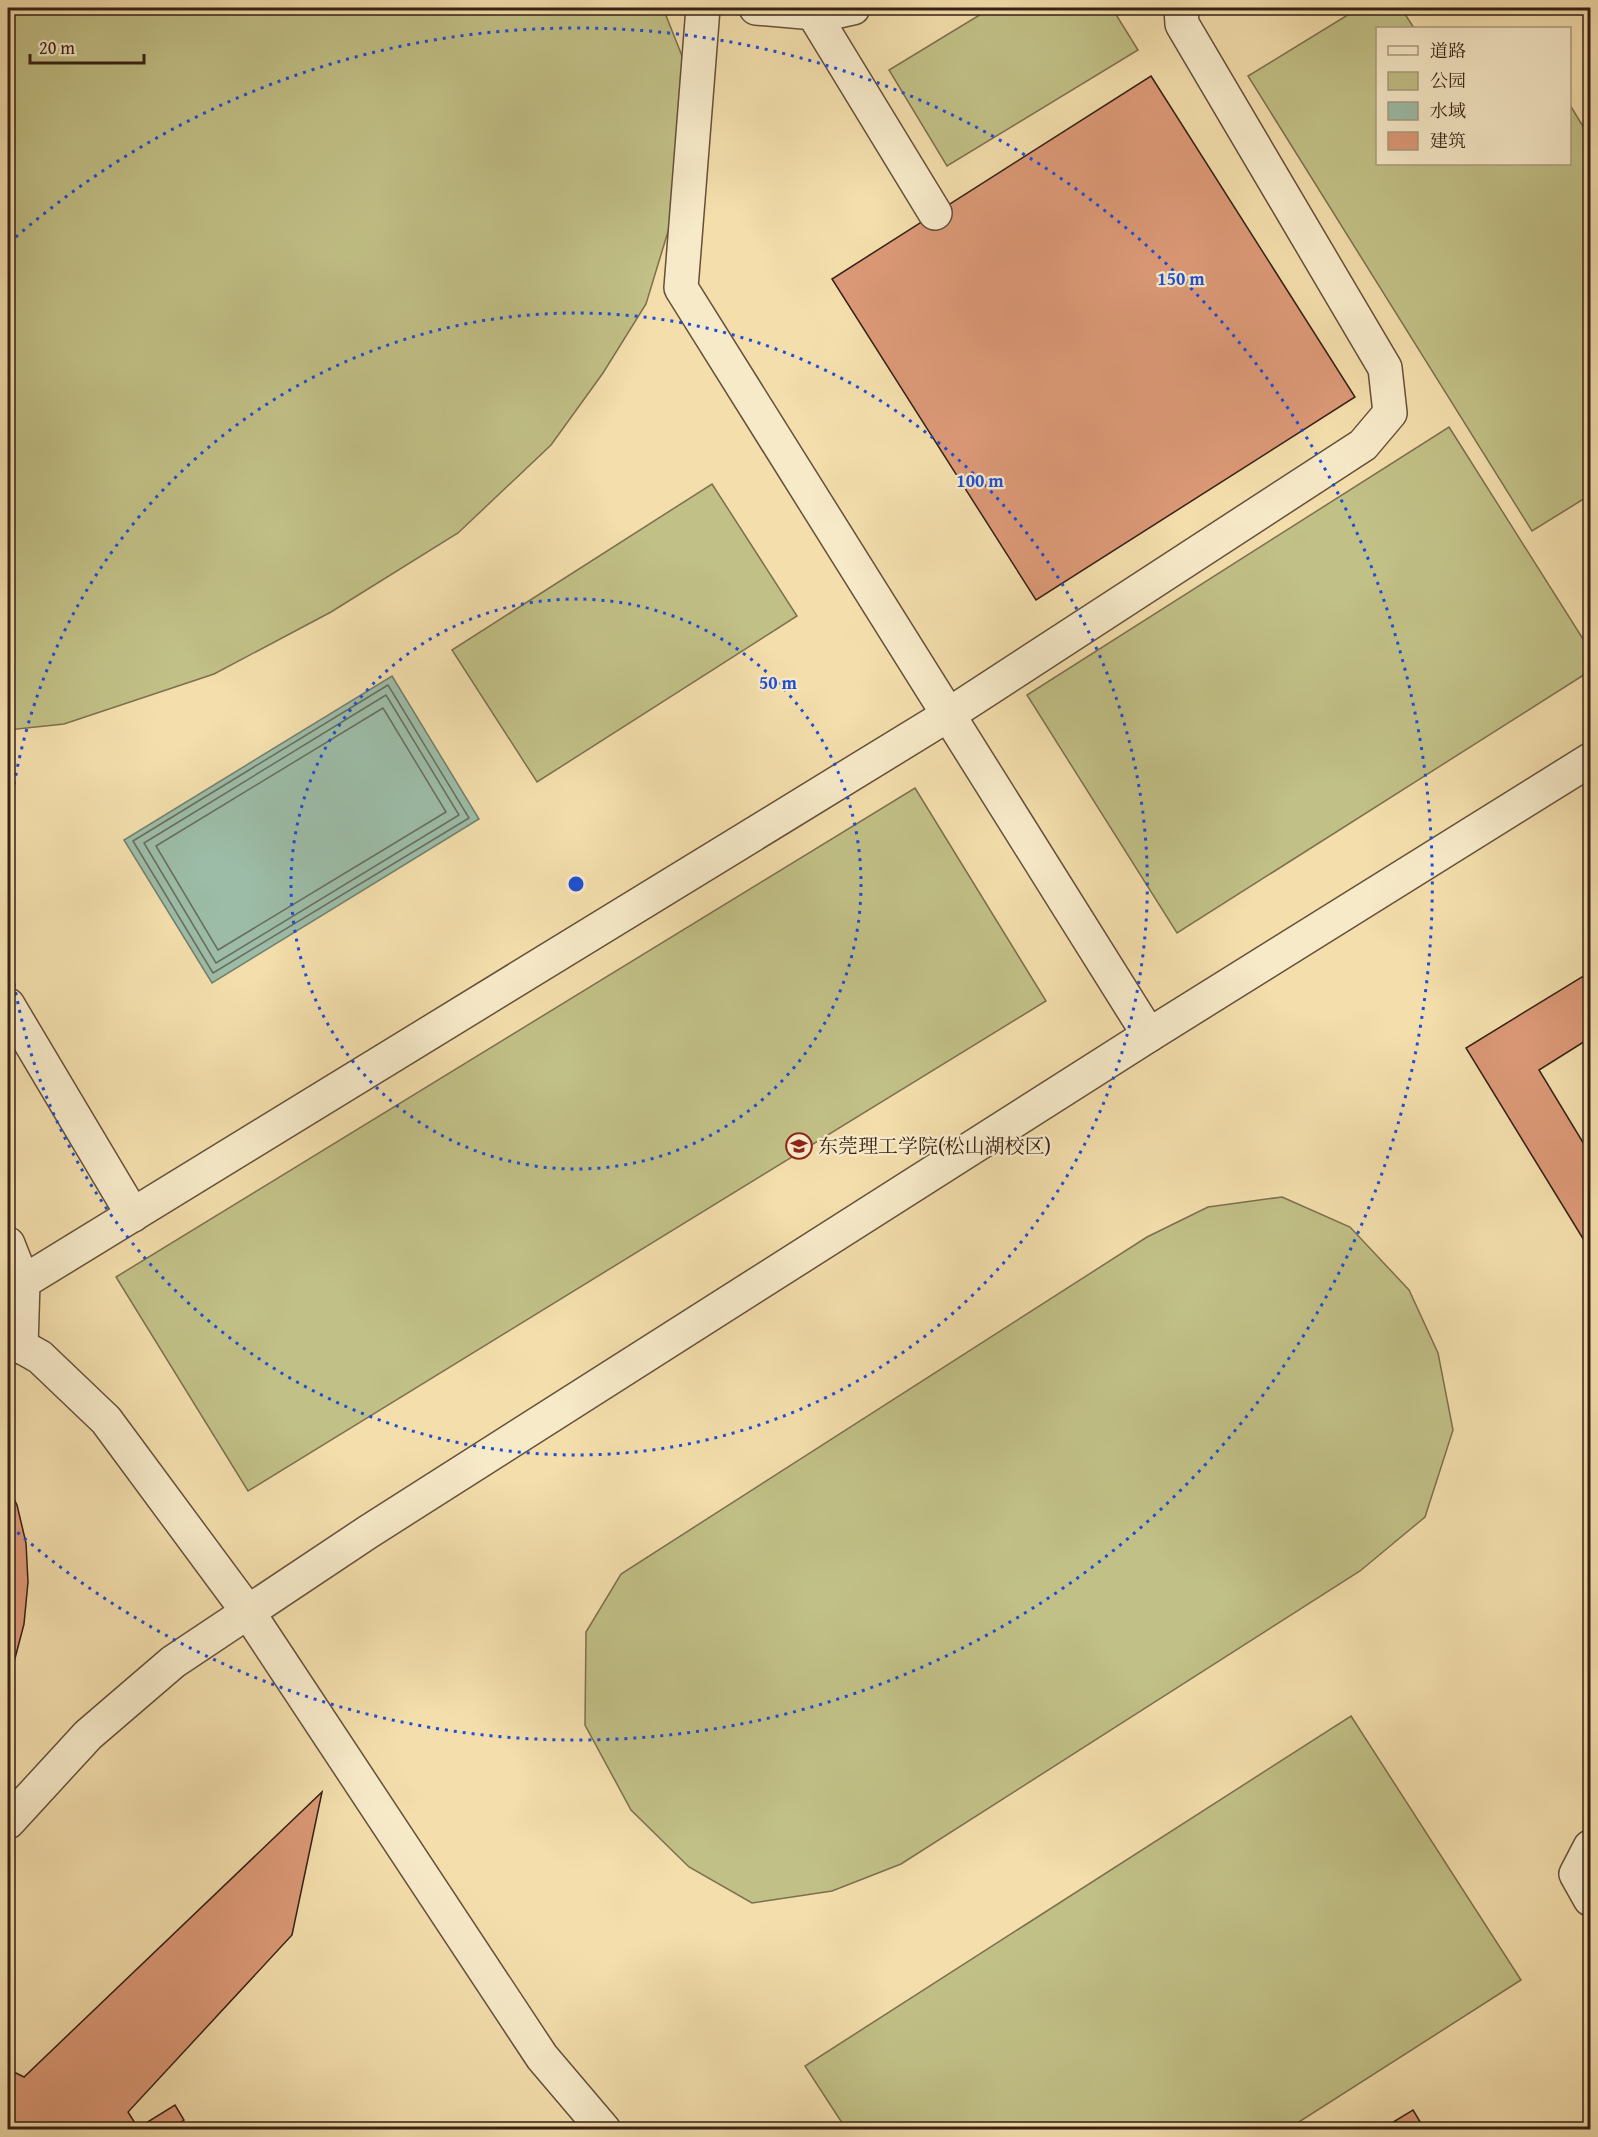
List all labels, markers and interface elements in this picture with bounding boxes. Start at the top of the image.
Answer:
scale bar [30,27,144,65]
legend [1376,27,1571,165]
text: 20 m [39,34,75,61]
text: 道路 [1430,37,1466,64]
text: 公园 [1430,67,1466,94]
text: 水域 [1430,97,1466,124]
text: 建筑 [1430,127,1466,154]
text: 150 m [1157,265,1205,292]
text: 100 m [956,467,1004,494]
text: 50 m [759,669,798,696]
centre of rings [566,874,586,894]
school or university icon: 东莞理工学院(松山湖校区) [784,1131,814,1161]
place label: 东莞理工学院(松山湖校区) [818,1131,1051,1160]

